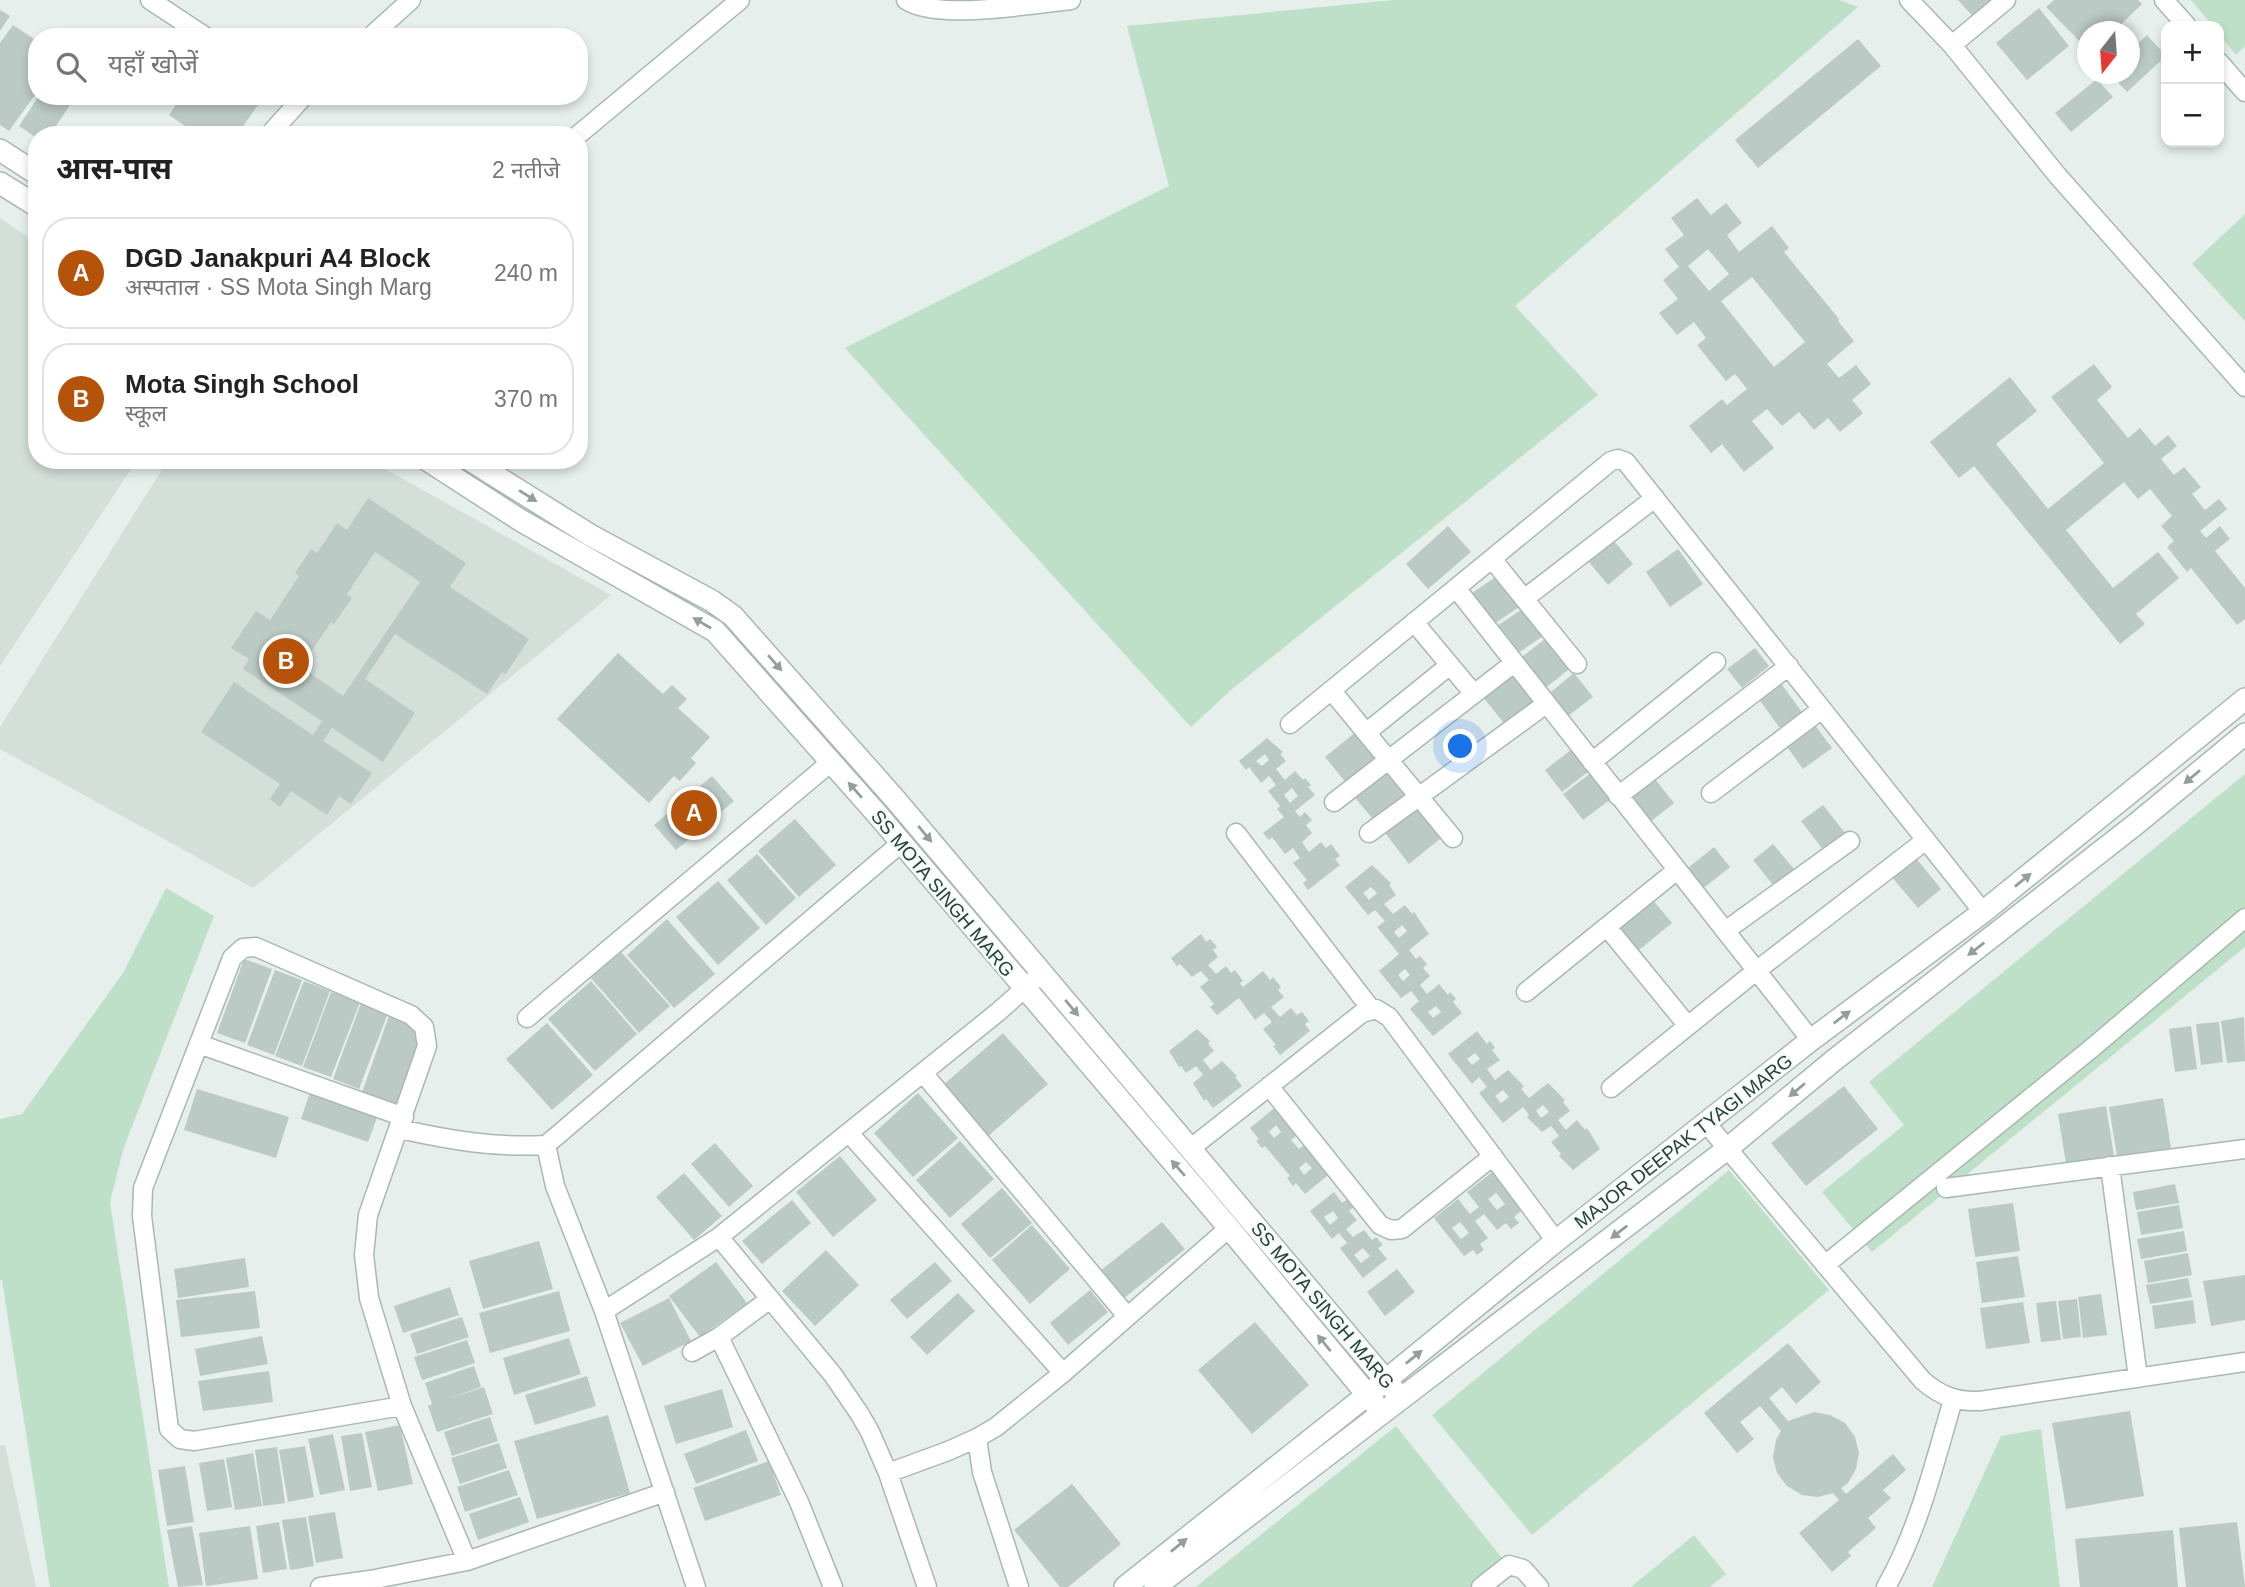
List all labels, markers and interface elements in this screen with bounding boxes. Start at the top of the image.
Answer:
north arrow [2077,21,2140,84]
map controls [2161,21,2224,147]
button: + [2161,21,2224,84]
search box [28,28,588,105]
icon: search [52,48,90,86]
text: यहाँ खोजें [108,49,198,79]
button: − [2161,84,2224,147]
text: आस-पास [56,152,172,185]
text: 2 नतीजे [492,157,560,183]
text: DGD Janakpuri A4 Block [125,243,430,273]
text: A [73,260,89,286]
text: 240 m [494,260,558,286]
text: अस्पताल · SS Mota Singh Marg [125,274,432,300]
text: Mota Singh School [125,369,359,399]
text: B [73,386,89,412]
text: 370 m [494,386,558,412]
text: स्कूल [125,400,167,426]
one-way arrow [518,490,537,503]
one-way arrow [692,617,711,629]
pin: B [263,635,309,687]
one-way arrow [767,655,782,672]
your location [1443,729,1477,763]
one-way arrow [2184,769,2201,784]
one-way arrow [847,781,863,799]
pin: A [671,787,717,839]
street label: SS MOTA SINGH MARG [867,806,1018,981]
one-way arrow [917,826,932,843]
one-way arrow [2014,873,2031,888]
one-way arrow [1967,942,1985,956]
one-way arrow [1064,999,1079,1016]
one-way arrow [1833,1011,1851,1025]
street label: MAJOR DEEPAK TYAGI MARG [1570,1050,1796,1233]
one-way arrow [1789,1082,1806,1097]
one-way arrow [1171,1159,1186,1176]
street label: SS MOTA SINGH MARG [1247,1218,1398,1393]
one-way arrow [1611,1224,1629,1239]
one-way arrow [1317,1334,1332,1351]
one-way arrow [1406,1350,1423,1365]
one-way arrow [1170,1538,1188,1553]

